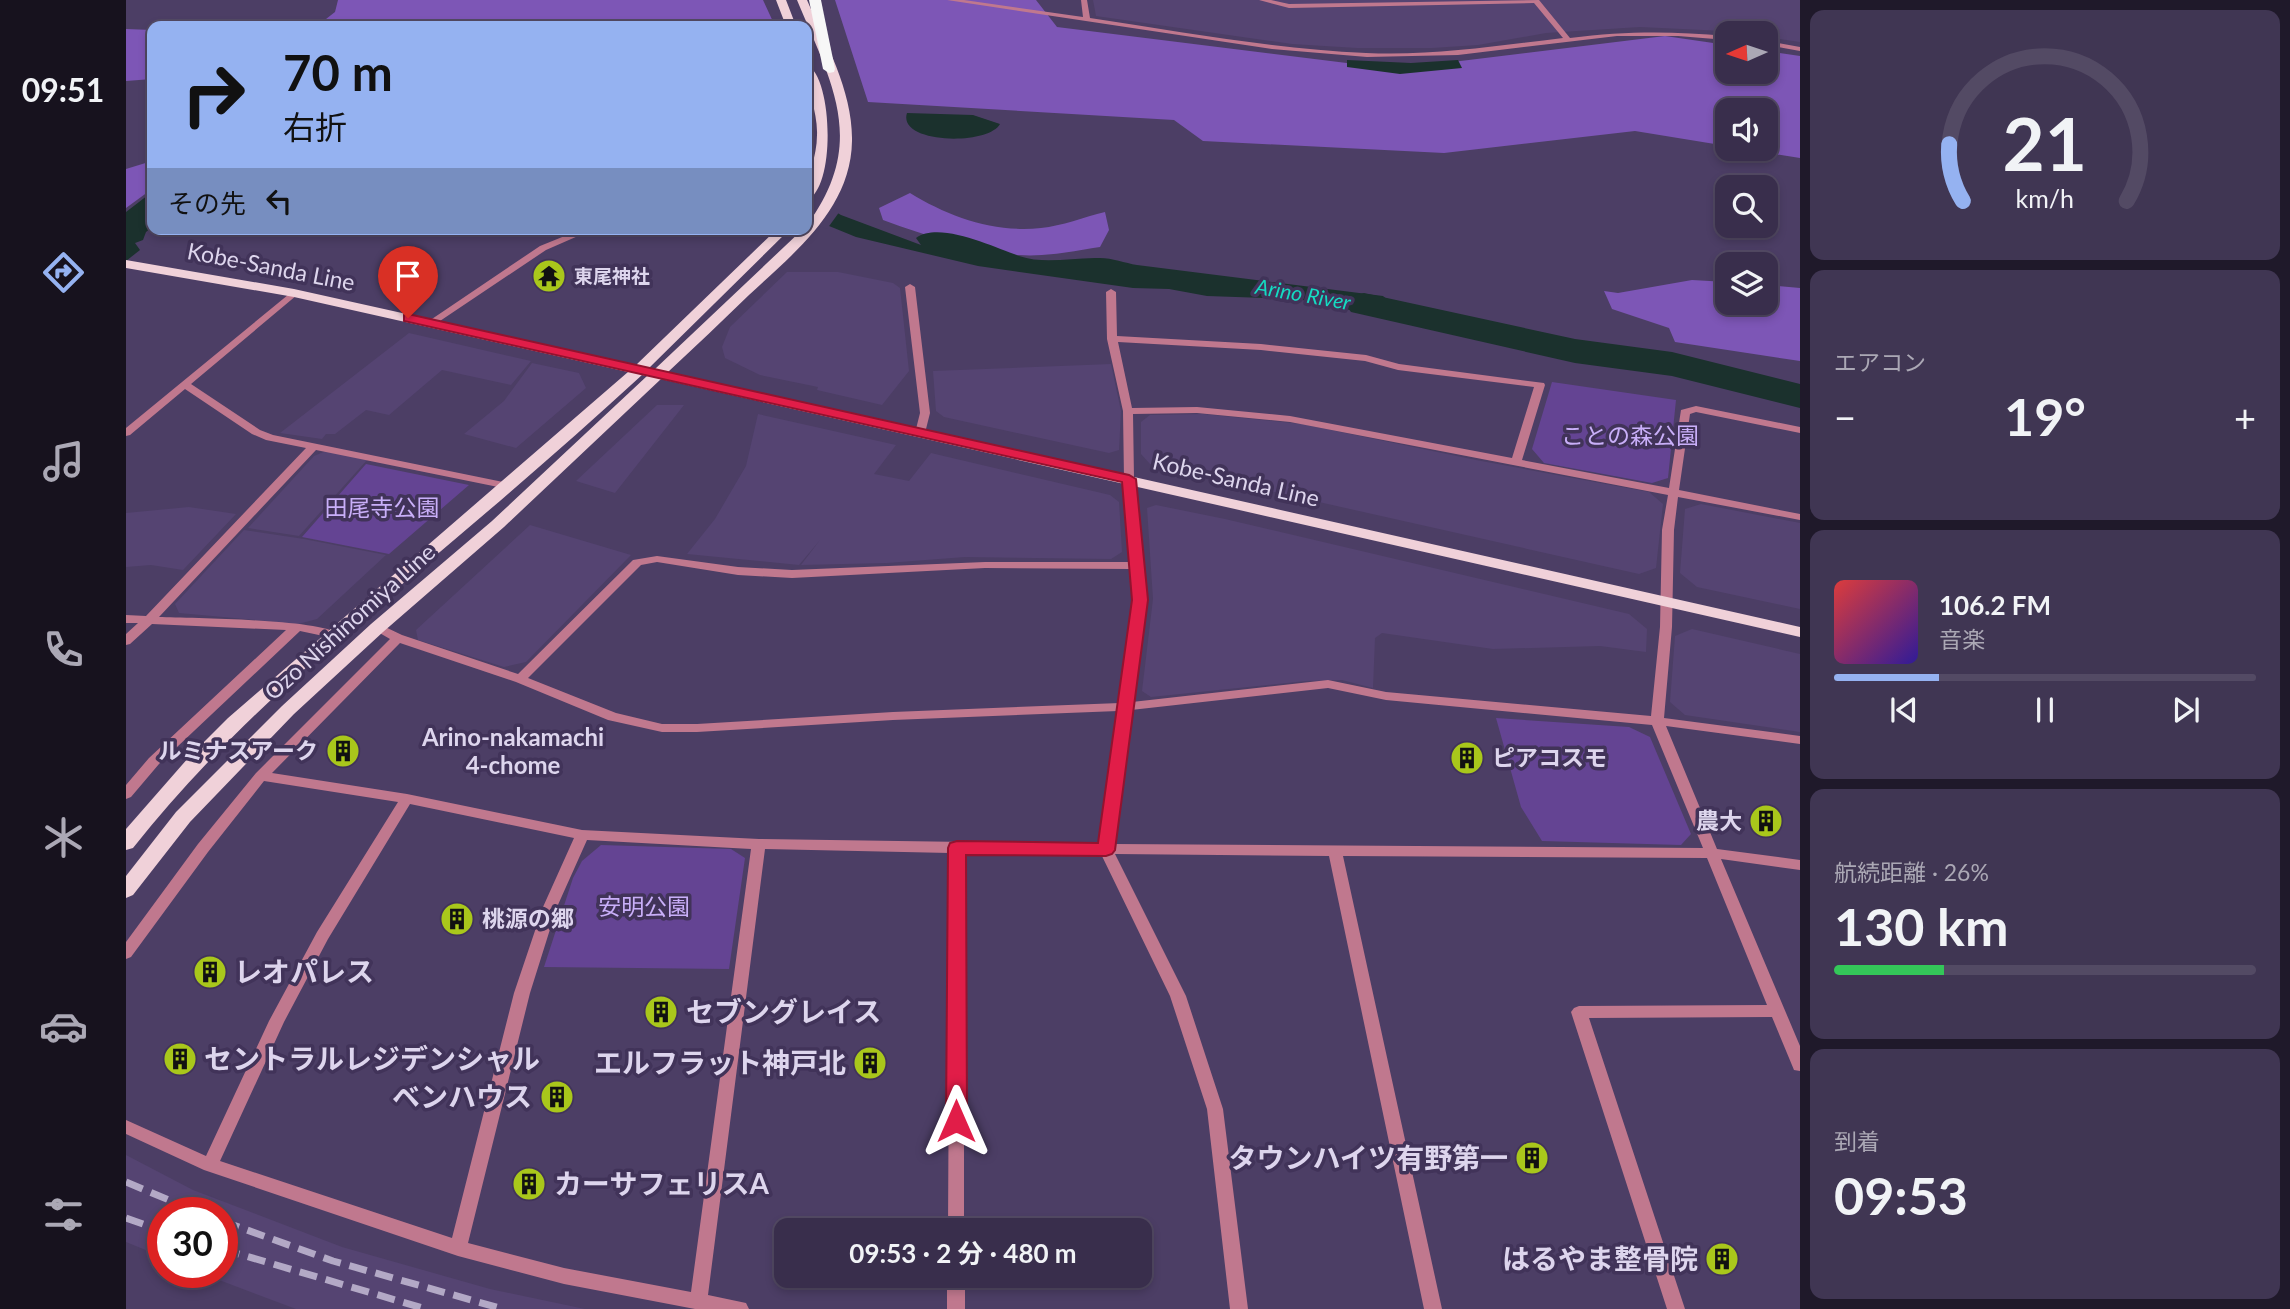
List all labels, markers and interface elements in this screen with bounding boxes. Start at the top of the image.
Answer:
north arrow [1715,21,1778,84]
map controls [1715,21,1778,315]
text: 70 m [283,43,393,101]
icon: right [168,49,259,140]
text: 09:51 [22,70,104,109]
button: sound [1715,98,1778,161]
text: 21 [2003,99,2087,187]
text: 右折 [283,107,347,146]
button: search [1715,175,1778,238]
icon: left [260,182,298,220]
text: km/h [2016,183,2074,213]
text: その先 [168,187,246,219]
street label: Kobe-Sanda Line [185,236,357,296]
pin [378,246,438,318]
icon: directions [39,248,88,297]
button: layers [1715,252,1778,315]
icon: arrive [389,257,427,295]
temple icon: 東尾神社 [530,257,568,295]
place label: 東尾神社 [574,264,650,287]
water label: Arino River [1253,273,1354,314]
text: エアコン [1834,348,1926,376]
text: 19° [2004,385,2086,447]
text: − [1834,394,1856,440]
text: + [2234,394,2256,440]
park label: ことの森公園 [1561,421,1699,449]
icon: music [39,437,88,486]
street label: Kobe-Sanda Line [1150,446,1322,512]
park label: 田尾寺公園 [325,493,440,521]
street label: Ozo Nishinomiya Line [258,537,440,705]
text: 106.2 FM [1939,589,2051,621]
icon: phone [39,625,88,674]
text: 音楽 [1939,625,1985,653]
icon: previous [1885,691,1923,729]
icon: pause [2026,691,2064,729]
icon: next [2167,691,2205,729]
district label: Arino-nakamachi 4-chome [421,722,604,779]
building icon: ルミナスアーク [324,732,362,770]
place label: ルミナスアーク [158,736,318,764]
building icon: ピアコスモ [1448,739,1486,777]
place label: ピアコスモ [1492,743,1607,771]
building icon: 農大 [1747,802,1785,840]
place label: 農大 [1696,806,1742,834]
icon: climate [39,813,88,862]
text: 航続距離 · 26% [1834,858,1989,886]
park label: 安明公園 [598,892,690,920]
text: 130 km [1834,895,2008,957]
building icon: 桃源の郷 [438,900,476,938]
place label: 桃源の郷 [482,904,574,932]
building icon: レオパレス [191,953,229,991]
place label: レオパレス [234,954,374,988]
building icon: セブングレイス [642,993,680,1031]
place label: セブングレイス [686,994,881,1028]
icon: car [39,1002,88,1051]
building icon: セントラルレジデンシャル [161,1040,199,1078]
place label: セントラルレジデンシャル [204,1041,540,1075]
building icon: エルフラット神戸北 [851,1044,889,1082]
place label: エルフラット神戸北 [594,1045,846,1079]
building icon: ベンハウス [538,1078,576,1116]
place label: ベンハウス [392,1079,532,1113]
position arrow [919,1084,993,1158]
text: 到着 [1834,1127,1880,1155]
building icon: タウンハイツ有野第一 [1513,1139,1551,1177]
place label: タウンハイツ有野第一 [1229,1140,1508,1174]
text: 09:53 [1834,1164,1968,1226]
building icon: カーサフェリスA [510,1165,548,1203]
place label: カーサフェリスA [554,1166,769,1200]
icon: filters [39,1190,88,1239]
speed limit sign: 30 [147,1197,238,1288]
text: 09:53 · 2 分 · 480 m [849,1237,1077,1269]
building icon: はるやま整骨院 [1703,1240,1741,1278]
place label: はるやま整骨院 [1502,1241,1698,1275]

